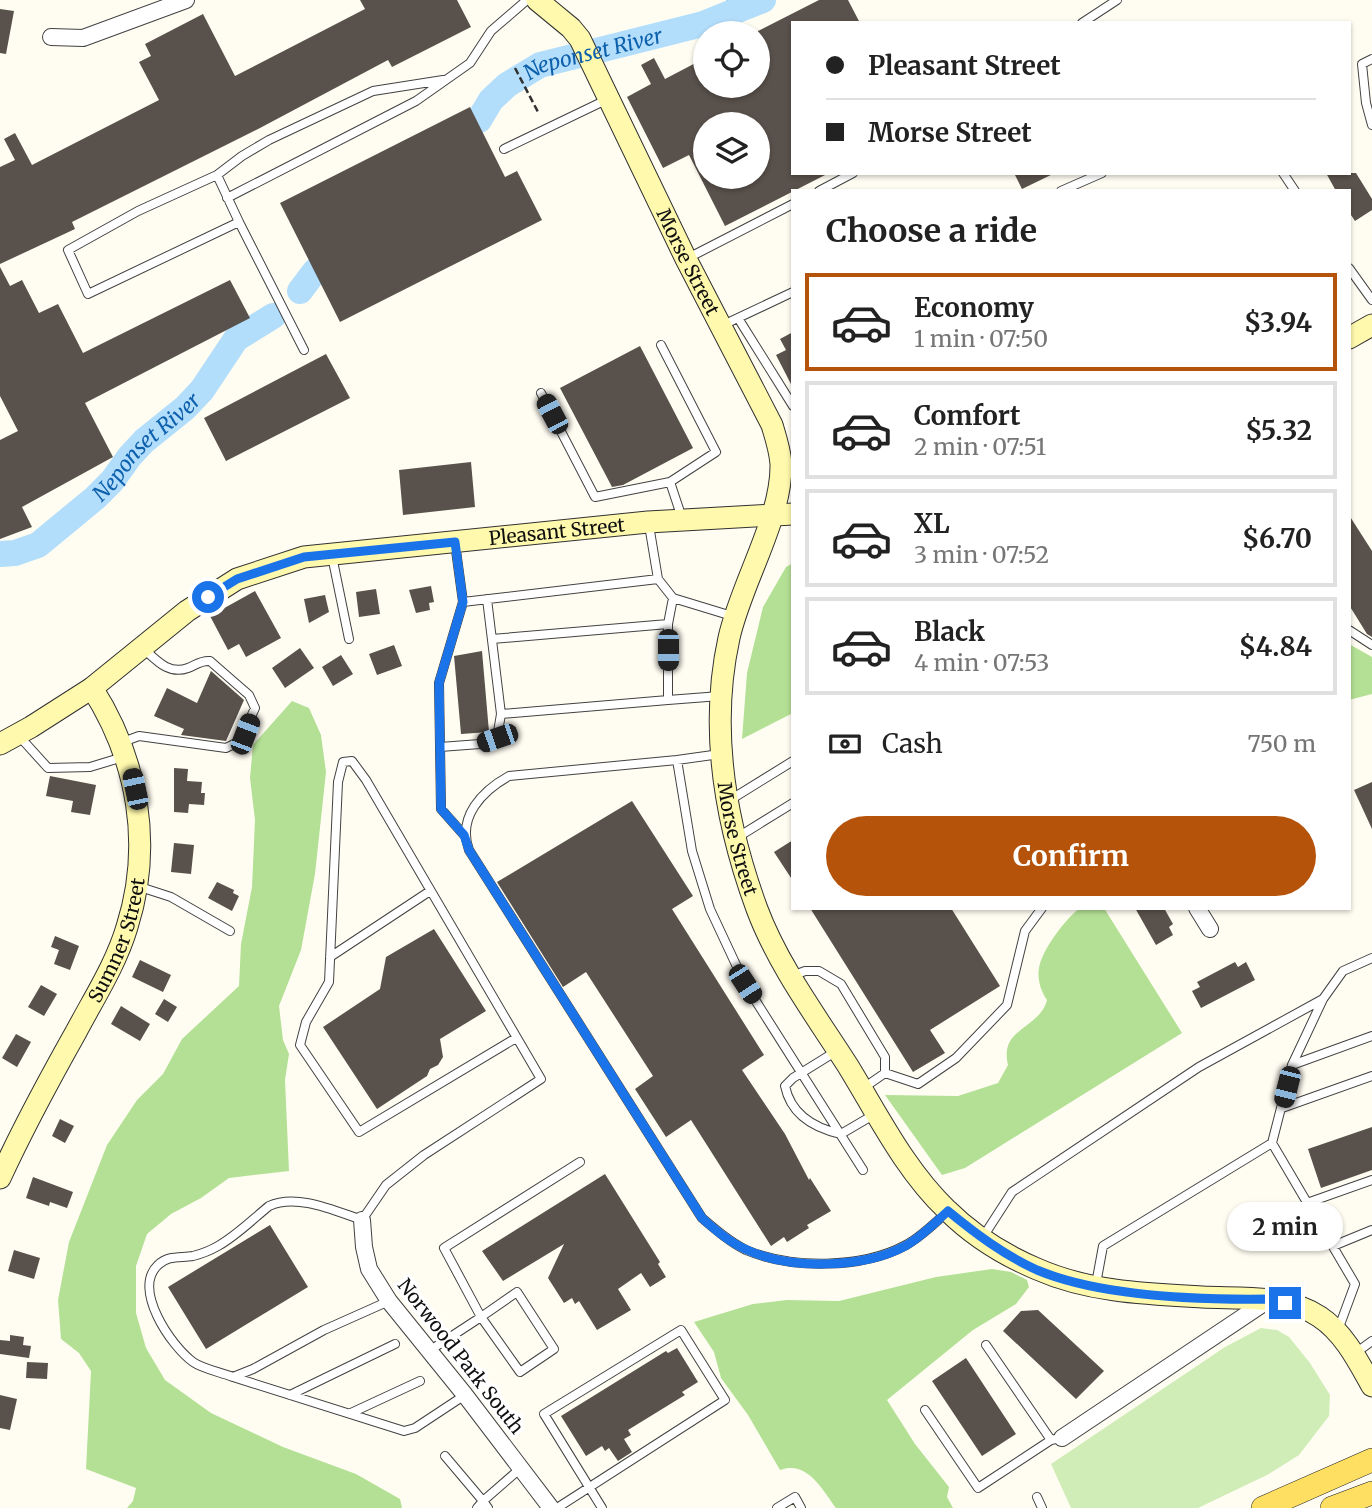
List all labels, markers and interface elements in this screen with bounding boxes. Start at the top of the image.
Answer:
water label: Neponset River [518,21,666,86]
map controls [693,21,770,189]
button: locate [693,21,770,98]
text: Pleasant Street [868,49,1061,82]
button: layers [693,112,770,189]
text: Morse Street [868,116,1032,149]
street label: Morse Street [651,205,725,320]
text: Choose a ride [826,211,1037,251]
icon: car [830,291,893,354]
text: Economy [914,291,1034,324]
text: $3.94 [1244,306,1312,339]
text: 1 min · 07:50 [914,324,1048,353]
water label: Neponset River [86,387,206,507]
car [533,391,572,437]
icon: car [830,399,893,462]
text: Comfort [914,399,1020,432]
text: $5.32 [1245,414,1312,447]
text: 2 min · 07:51 [914,432,1046,461]
icon: car [830,507,893,570]
text: XL [914,507,950,540]
street label: Pleasant Street [488,512,626,550]
text: $6.70 [1242,522,1312,555]
text: 3 min · 07:52 [914,540,1049,569]
route start [192,581,224,613]
icon: car [830,615,893,678]
text: Black [914,615,985,648]
car [658,629,679,671]
text: $4.84 [1239,630,1312,663]
text: 4 min · 07:53 [914,648,1050,677]
car [228,711,263,757]
car [474,721,521,755]
icon: cash [826,725,864,763]
text: Cash [882,727,943,760]
text: 750 m [1247,729,1316,758]
car [121,766,150,812]
street label: Morse Street [712,780,763,899]
button: Confirm [826,816,1316,896]
street label: Sumner Street [83,876,150,1007]
car [725,961,766,1007]
car [1272,1064,1303,1110]
callout: 2 min [1227,1202,1343,1250]
text: 2 min [1252,1212,1318,1241]
street label: Norwood Park South [393,1274,529,1439]
route end [1269,1287,1301,1319]

